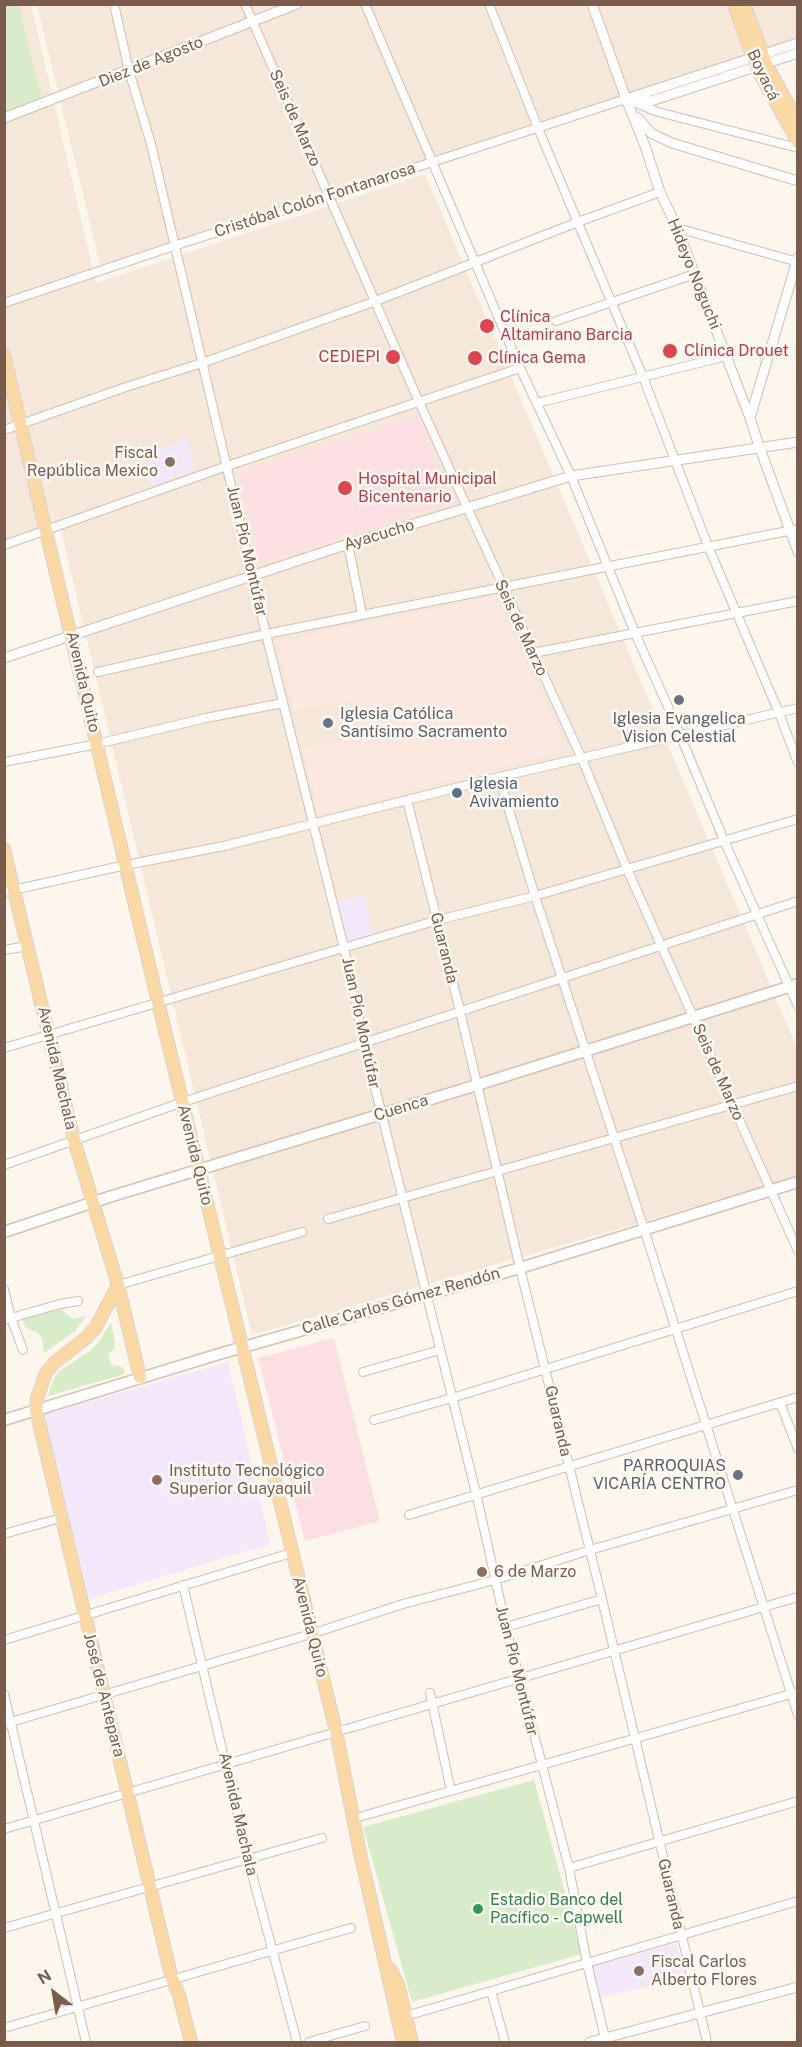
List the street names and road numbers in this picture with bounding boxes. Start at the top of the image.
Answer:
street label: Diez de Agosto [96,32,206,92]
street label: Boyacá [743,46,783,104]
street label: Seis de Marzo [265,66,325,170]
street label: Cristóbal Colón Fontanarosa [212,158,418,242]
street label: Hideyo Noguchi [663,216,725,332]
street label: Juan Pío Montúfar [223,484,271,618]
street label: Ayacucho [342,515,416,555]
street label: Seis de Marzo [490,577,552,679]
street label: Avenida Quito [62,630,104,734]
street label: Guaranda [426,911,462,985]
street label: Juan Pío Montúfar [338,956,384,1090]
street label: Avenida Machala [33,1004,81,1132]
street label: Seis de Marzo [688,1020,748,1124]
street label: Cuenca [371,1091,431,1125]
street label: Avenida Quito [173,1103,217,1207]
street label: Calle Carlos Gómez Rendón [300,1264,502,1338]
street label: Guaranda [541,1384,575,1458]
street label: Avenida Quito [288,1575,332,1679]
street label: Juan Pío Montúfar [492,1604,542,1738]
street label: José de Antepara [79,1631,129,1759]
street label: Avenida Machala [214,1750,262,1878]
street label: Guaranda [654,1857,688,1931]

